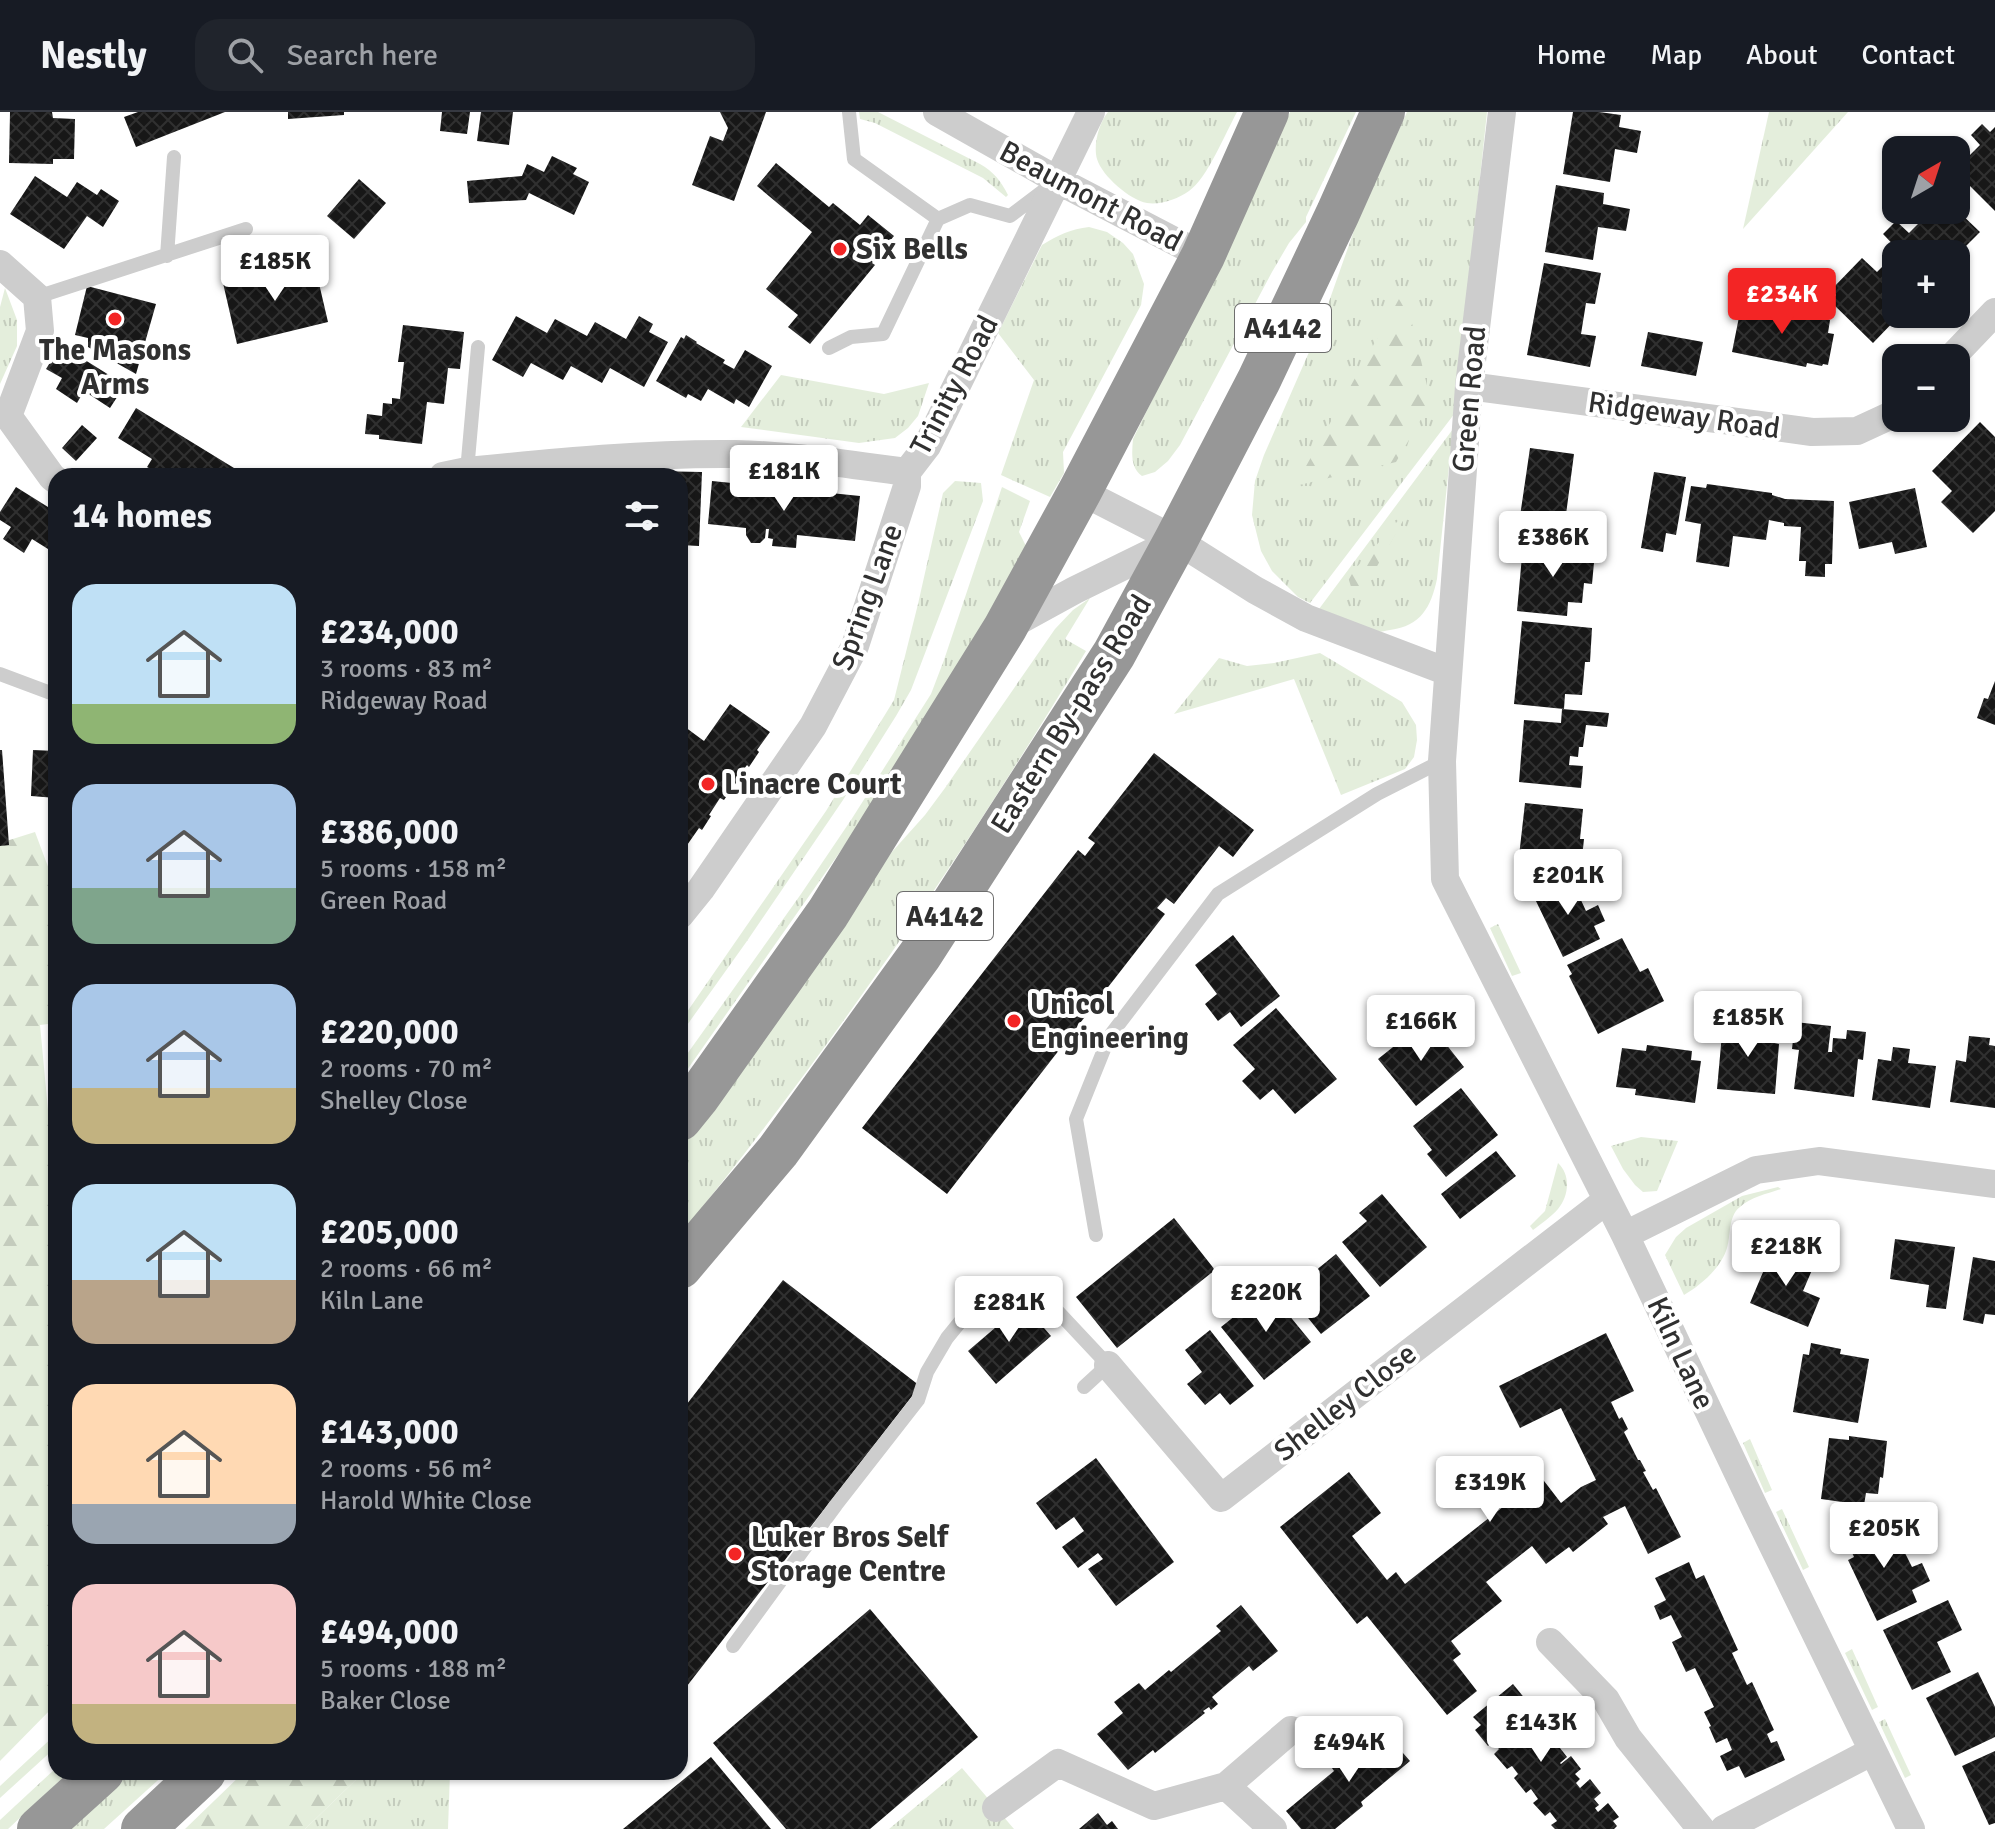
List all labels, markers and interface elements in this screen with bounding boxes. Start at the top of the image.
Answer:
search box [195,19,755,91]
text: Nestly [40,32,147,79]
icon: search [223,33,267,77]
text: Search here [287,37,438,74]
text: Home [1537,38,1606,72]
text: Map [1650,38,1702,72]
text: About [1746,38,1818,72]
text: Contact [1862,38,1955,72]
street label: Beaumont Road [993,133,1189,260]
north arrow [1882,136,1970,224]
map controls [1882,136,1970,432]
place label: Six Bells [856,231,968,268]
pin: £185K [219,235,331,303]
marker: Six Bells [831,240,849,258]
button: + [1882,240,1970,328]
text: £185K [239,245,311,277]
pin: £234K [1726,268,1838,336]
text: £234K [1746,278,1818,310]
road number: A4142 [1235,304,1331,352]
street label: Trinity Road [902,309,1007,461]
marker: The Masons Arms [106,310,124,328]
street label: Green Road [1445,324,1494,474]
place label: The Masons Arms [39,332,191,403]
button: − [1882,344,1970,432]
street label: Ridgeway Road [1586,384,1782,447]
pin: £181K [728,445,840,513]
text: £181K [748,455,820,487]
icon: filters [620,494,664,538]
text: 14 homes [72,495,212,537]
pin: £386K [1497,511,1609,579]
street label: Spring Lane [824,519,911,675]
text: £386K [1517,521,1589,553]
street label: Eastern By-pass Road [983,588,1160,841]
text: £234,000 [320,611,459,653]
icon: home [136,616,232,712]
text: 3 rooms · 83 m² [320,653,493,685]
text: Ridgeway Road [320,685,488,717]
place label: Linacre Court [724,766,902,803]
marker: Linacre Court [699,775,717,793]
text: £386,000 [320,811,459,853]
icon: home [136,816,232,912]
pin: £201K [1512,849,1624,917]
text: 5 rooms · 158 m² [320,853,507,885]
text: £201K [1532,859,1604,891]
text: Green Road [320,885,447,917]
road number: A4142 [897,892,993,940]
place label: Unicol Engineering [1030,986,1189,1057]
pin: £185K [1692,991,1804,1059]
pin: £166K [1365,995,1477,1063]
text: £185K [1712,1001,1784,1033]
text: £166K [1385,1005,1457,1037]
text: £220,000 [320,1011,459,1053]
marker: Unicol Engineering [1005,1012,1023,1030]
icon: home [136,1016,232,1112]
text: 2 rooms · 70 m² [320,1053,493,1085]
text: Shelley Close [320,1085,468,1117]
text: £205,000 [320,1211,459,1253]
icon: home [136,1216,232,1312]
pin: £218K [1730,1220,1842,1288]
text: £218K [1750,1230,1822,1262]
text: 2 rooms · 66 m² [320,1253,493,1285]
pin: £220K [1210,1266,1322,1334]
pin: £281K [953,1276,1065,1344]
text: £220K [1230,1276,1302,1308]
text: Kiln Lane [320,1285,424,1317]
text: £281K [973,1286,1045,1318]
street label: Kiln Lane [1638,1291,1723,1415]
street label: Shelley Close [1267,1335,1424,1469]
text: £143,000 [320,1411,459,1453]
icon: home [136,1416,232,1512]
text: 2 rooms · 56 m² [320,1453,493,1485]
pin: £319K [1434,1456,1546,1524]
text: £319K [1454,1466,1526,1498]
text: Harold White Close [320,1485,532,1517]
pin: £205K [1828,1502,1940,1570]
text: £205K [1848,1512,1920,1544]
place label: Luker Bros Self Storage Centre [751,1519,950,1590]
marker: Luker Bros Self Storage Centre [726,1545,744,1563]
text: £494,000 [320,1611,459,1653]
icon: home [136,1616,232,1712]
text: 5 rooms · 188 m² [320,1653,507,1685]
text: Baker Close [320,1685,451,1717]
pin: £143K [1485,1696,1597,1764]
text: £143K [1505,1706,1577,1738]
pin: £494K [1293,1716,1405,1784]
text: £494K [1313,1726,1385,1758]

